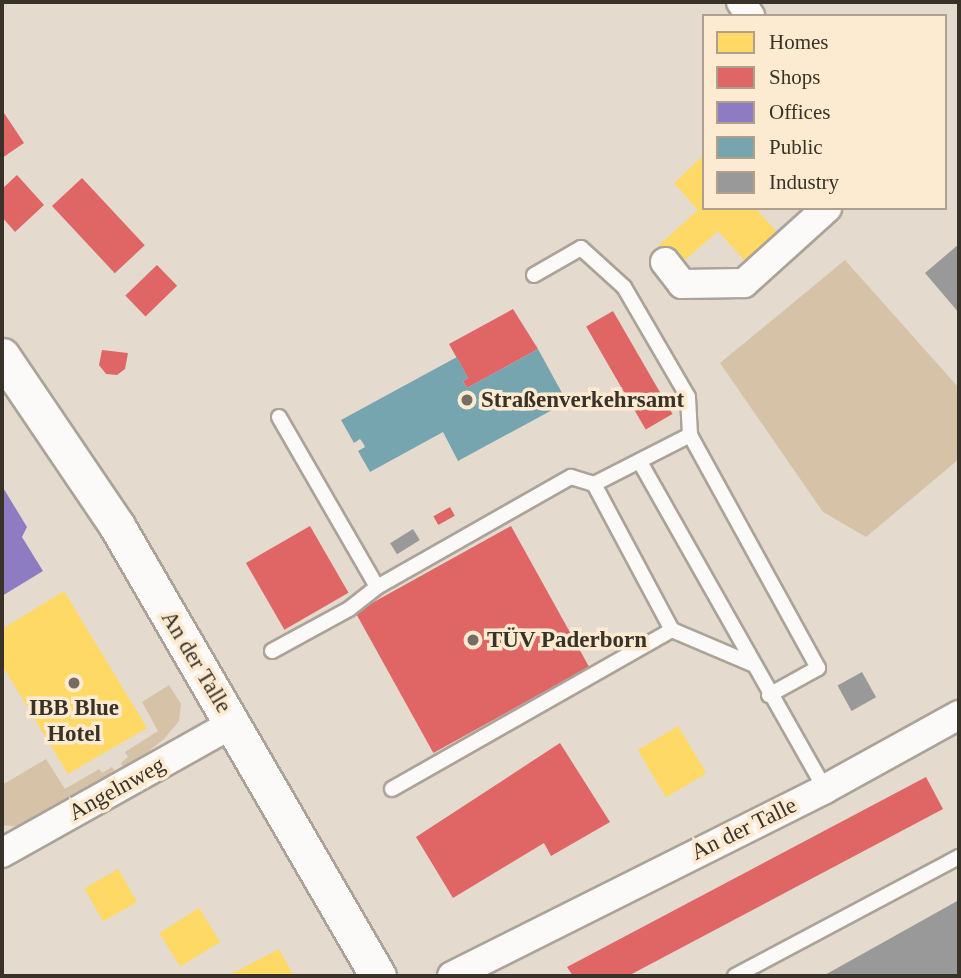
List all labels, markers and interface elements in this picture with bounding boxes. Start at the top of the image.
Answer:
legend [702,14,947,210]
text: Homes [769,30,829,54]
text: Shops [769,65,820,89]
text: Offices [769,100,830,124]
text: Public [769,135,823,159]
text: Industry [769,170,839,194]
place label: Straßenverkehrsamt [481,386,684,414]
marker: Straßenverkehrsamt [459,392,475,408]
street label: An der Talle [155,606,237,718]
place label: TÜV Paderborn [487,626,647,654]
marker: TÜV Paderborn [465,632,481,648]
marker: IBB Blue Hotel [66,675,82,691]
place label: IBB Blue Hotel [29,694,119,748]
street label: Angelnweg [64,751,170,827]
street label: An der Talle [686,791,802,867]

